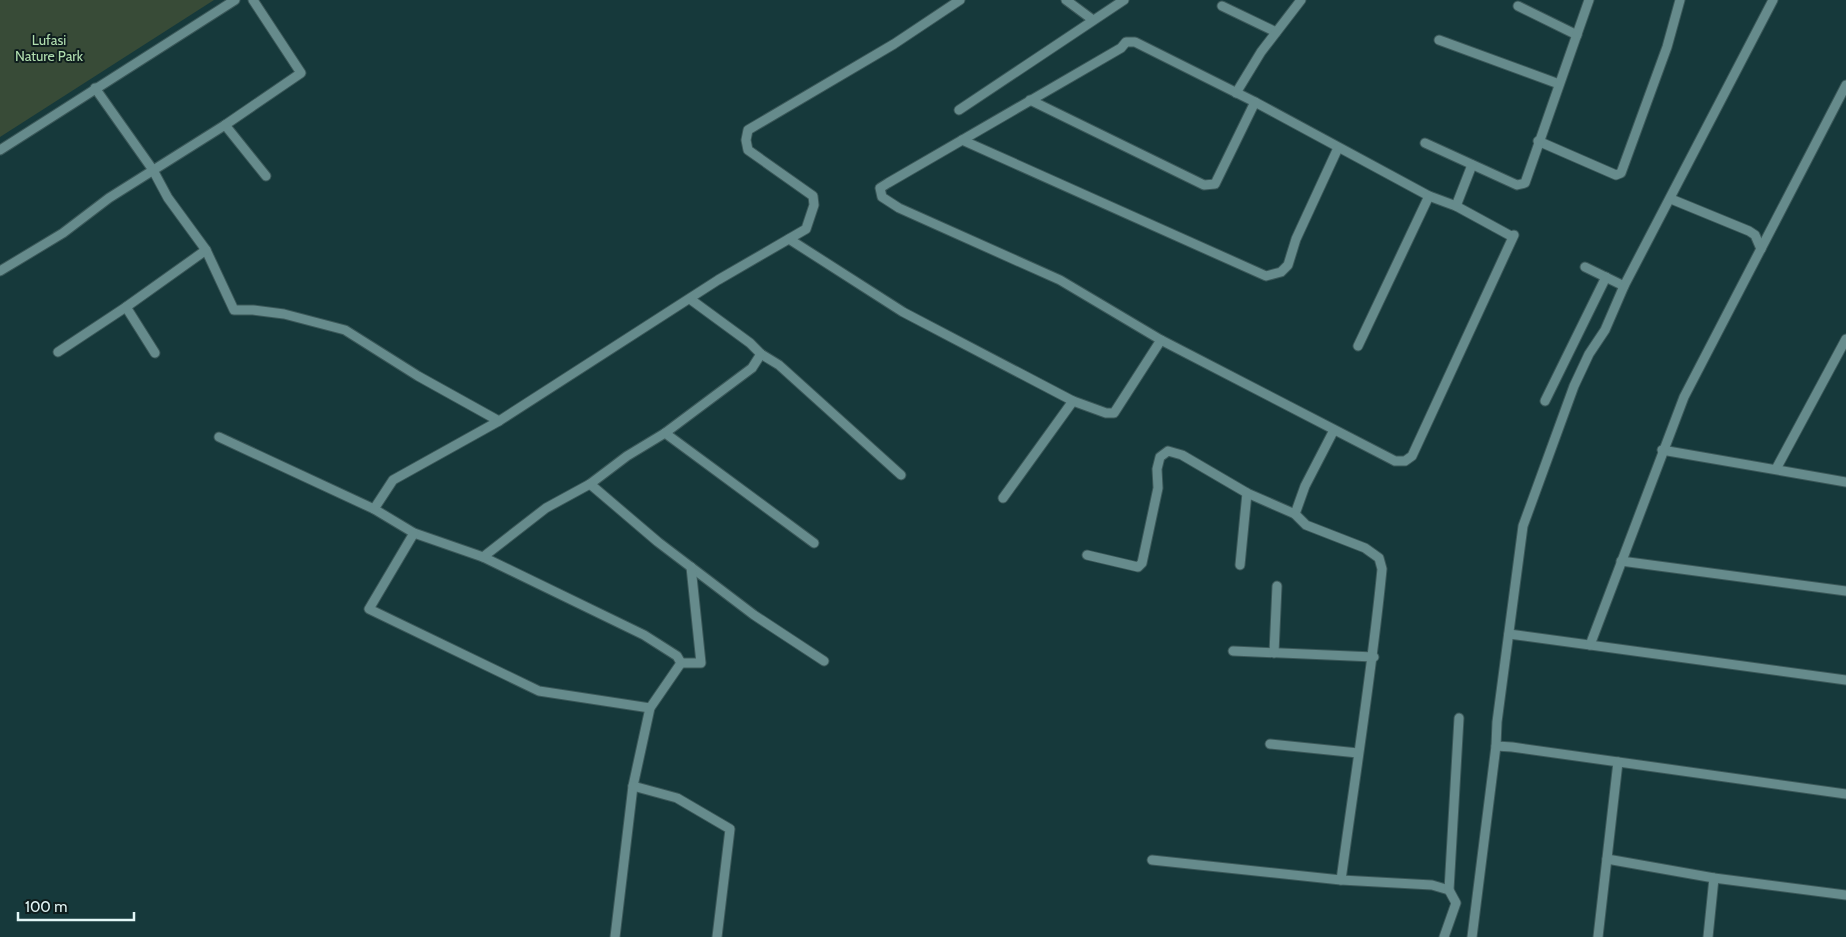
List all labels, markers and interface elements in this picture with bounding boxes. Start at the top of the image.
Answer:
park label: Lufasi Nature Park [15,31,84,65]
scale bar [18,890,134,922]
text: 100 m [25,898,67,916]

